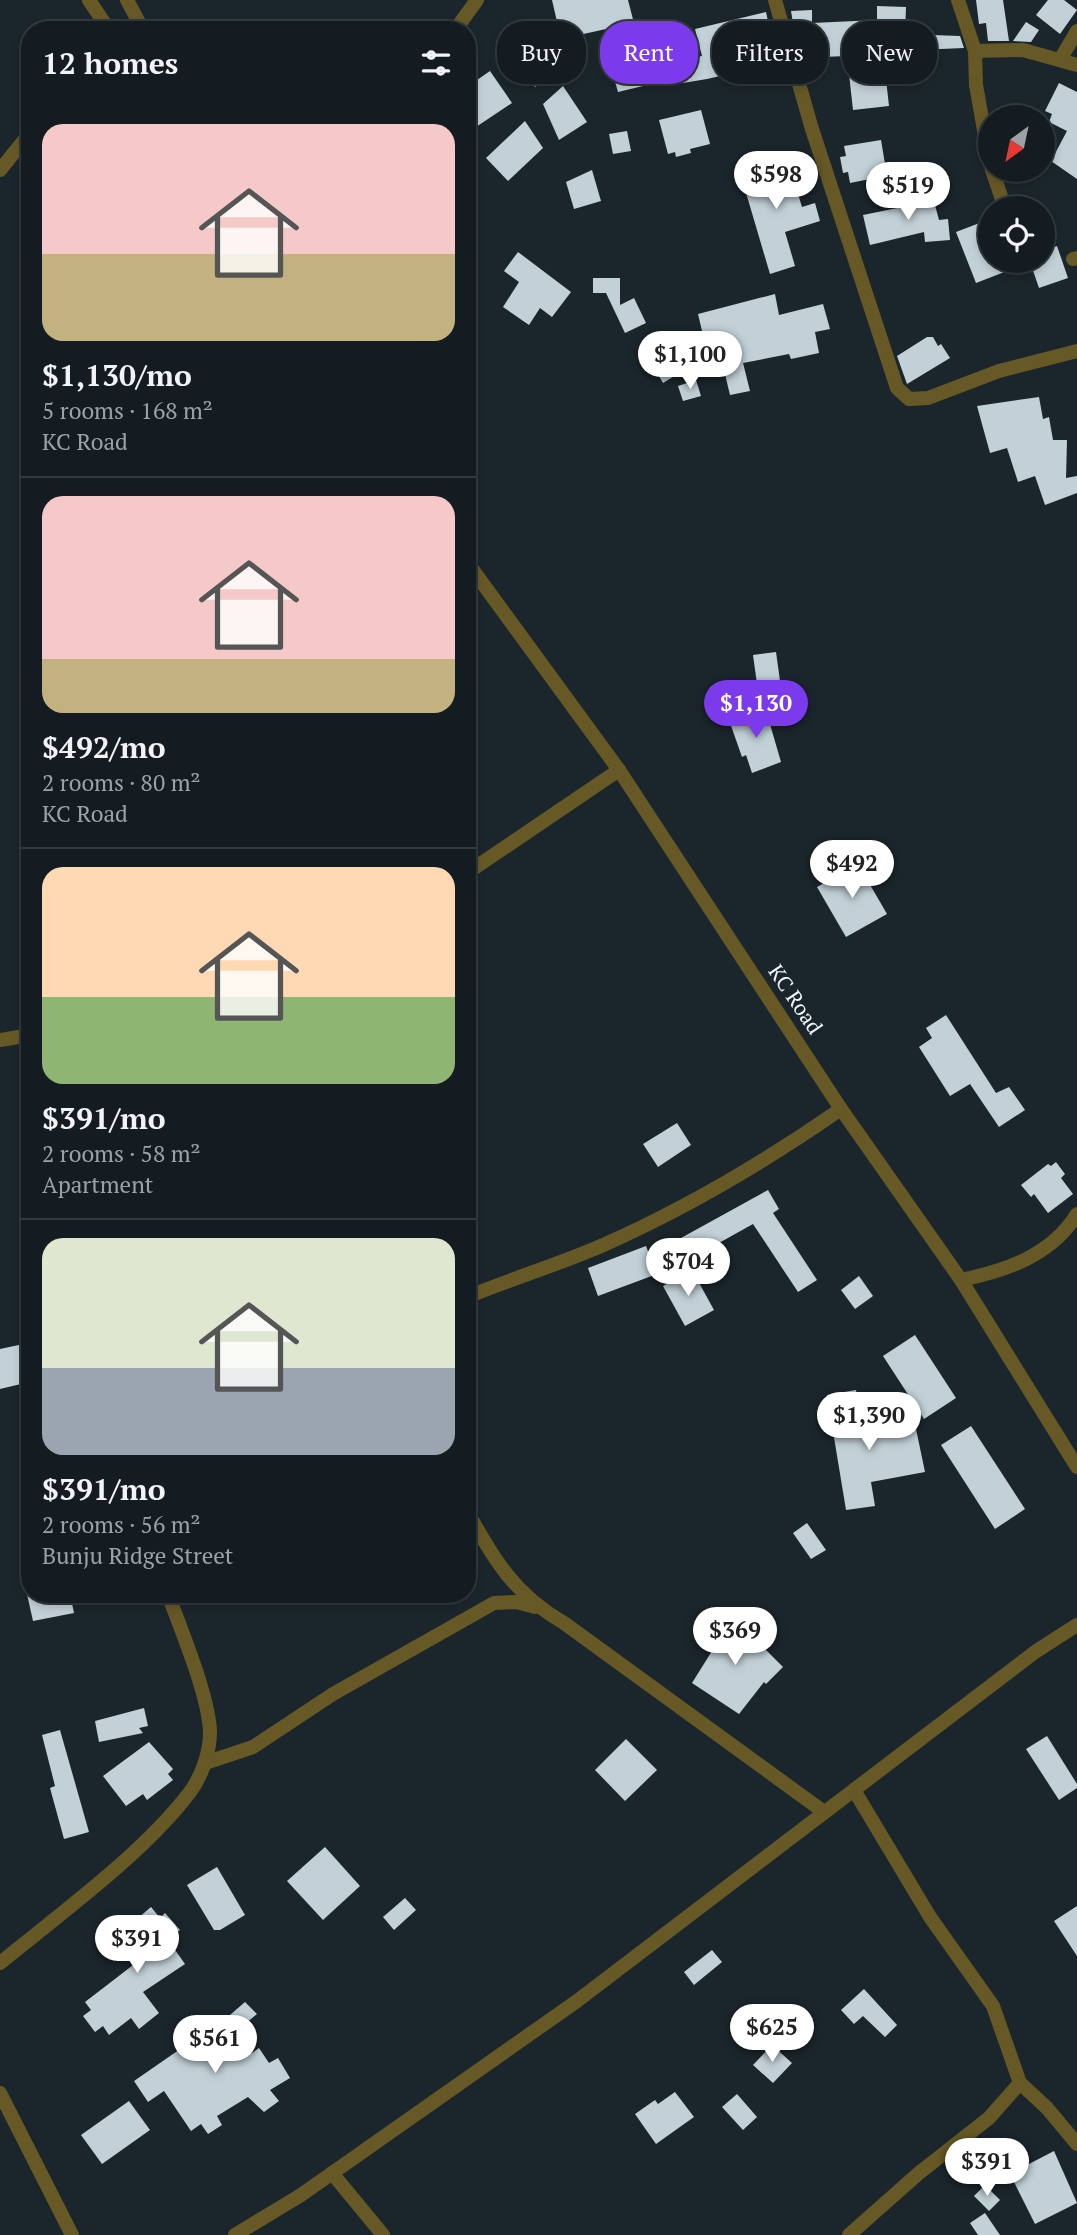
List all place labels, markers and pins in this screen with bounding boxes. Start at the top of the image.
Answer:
pin: $598 [735,152,817,211]
pin: $519 [867,162,949,222]
pin: $1,100 [633,332,747,391]
pin: $1,130 [699,680,813,740]
pin: $492 [811,841,893,900]
pin: $704 [647,1238,729,1298]
pin: $1,390 [812,1392,926,1452]
pin: $369 [694,1608,776,1667]
pin: $391 [96,1916,178,1975]
pin: $625 [731,2004,813,2064]
pin: $561 [174,2016,256,2075]
pin: $391 [946,2138,1028,2198]

